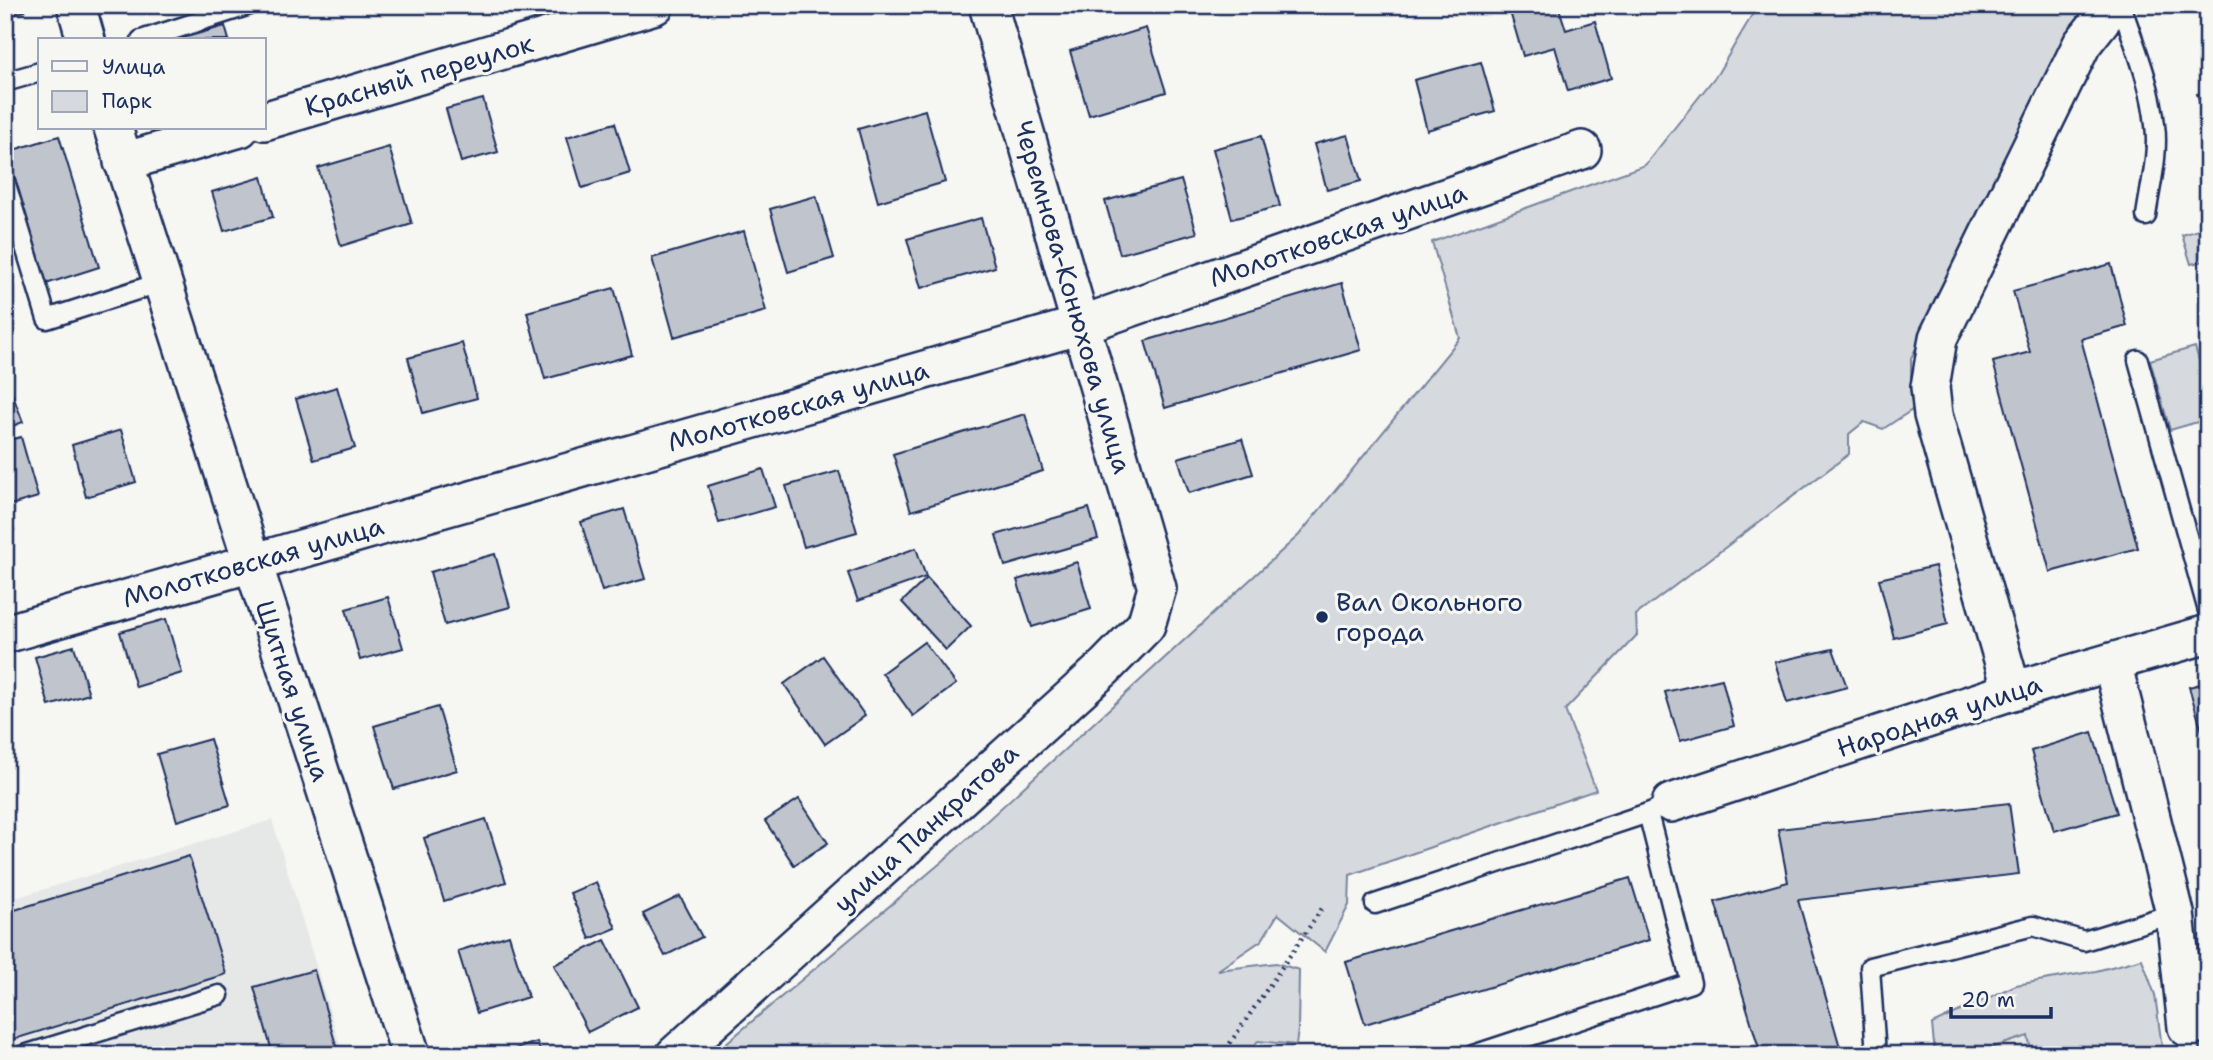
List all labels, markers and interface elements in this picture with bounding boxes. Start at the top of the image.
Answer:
street label: Красный переулок [300,25,538,124]
legend [38,38,266,130]
text: Улица [102,53,165,81]
text: Парк [102,87,152,115]
street label: Черемнова-Конюхова улица [1006,116,1141,477]
street label: Молотковская улица [1205,174,1471,295]
street label: Молотковская улица [663,351,932,460]
street label: Молотковская улица [118,507,387,616]
place label: Вал Окольного города [1336,584,1523,649]
street label: Щитная улица [248,596,339,786]
marker: Вал Окольного города [1314,609,1330,625]
street label: Народная улица [1832,666,2046,765]
street label: улица Панкратова [826,735,1026,920]
scale bar [1951,976,2050,1020]
text: 20 m [1961,986,2015,1014]

